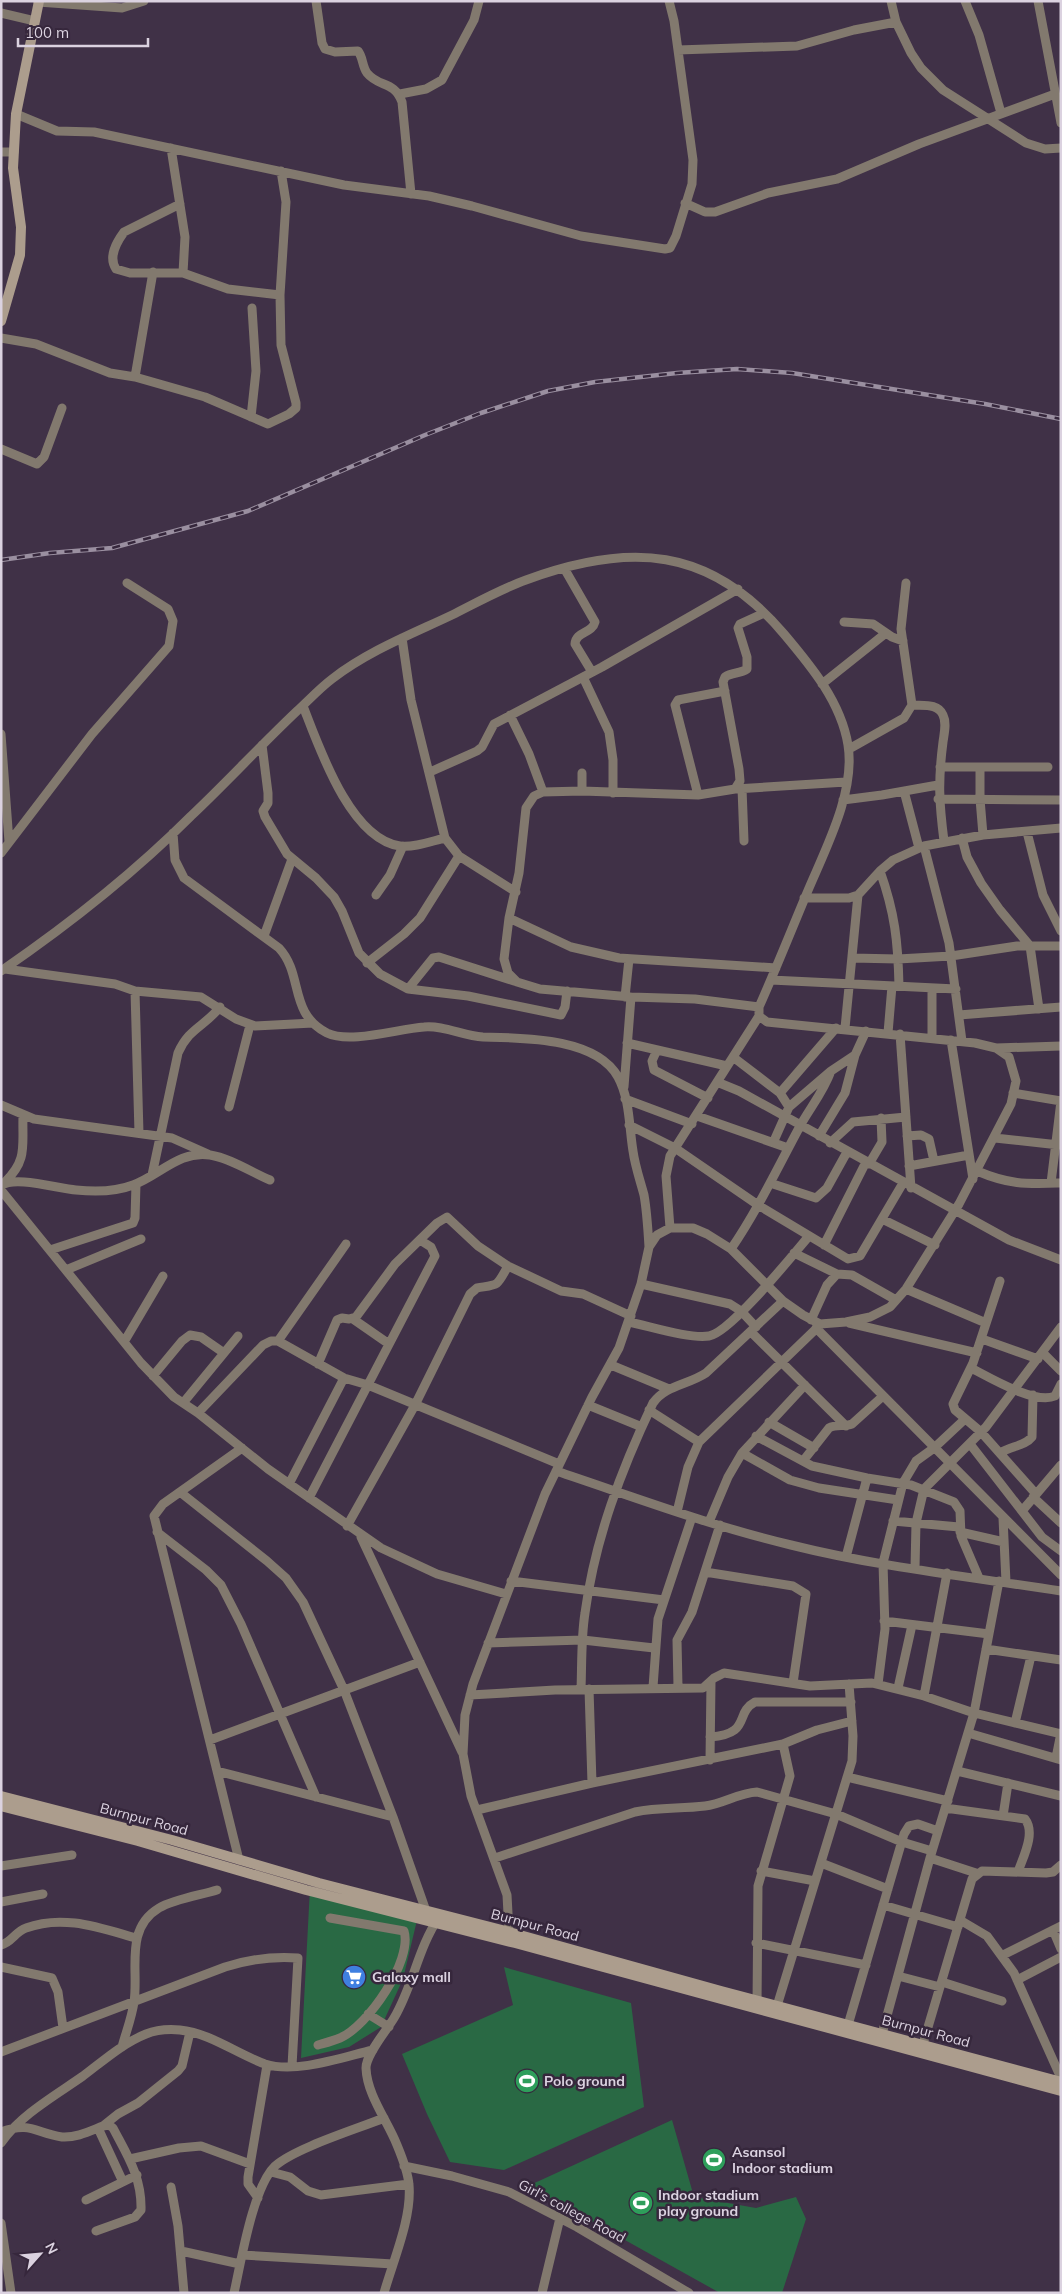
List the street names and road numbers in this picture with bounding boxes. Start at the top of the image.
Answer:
street label: Burnpur Road [98,1799,190,1839]
street label: Burnpur Road [489,1905,581,1945]
street label: Burnpur Road [880,2011,972,2051]
street label: Girl's college Road [515,2175,629,2247]

